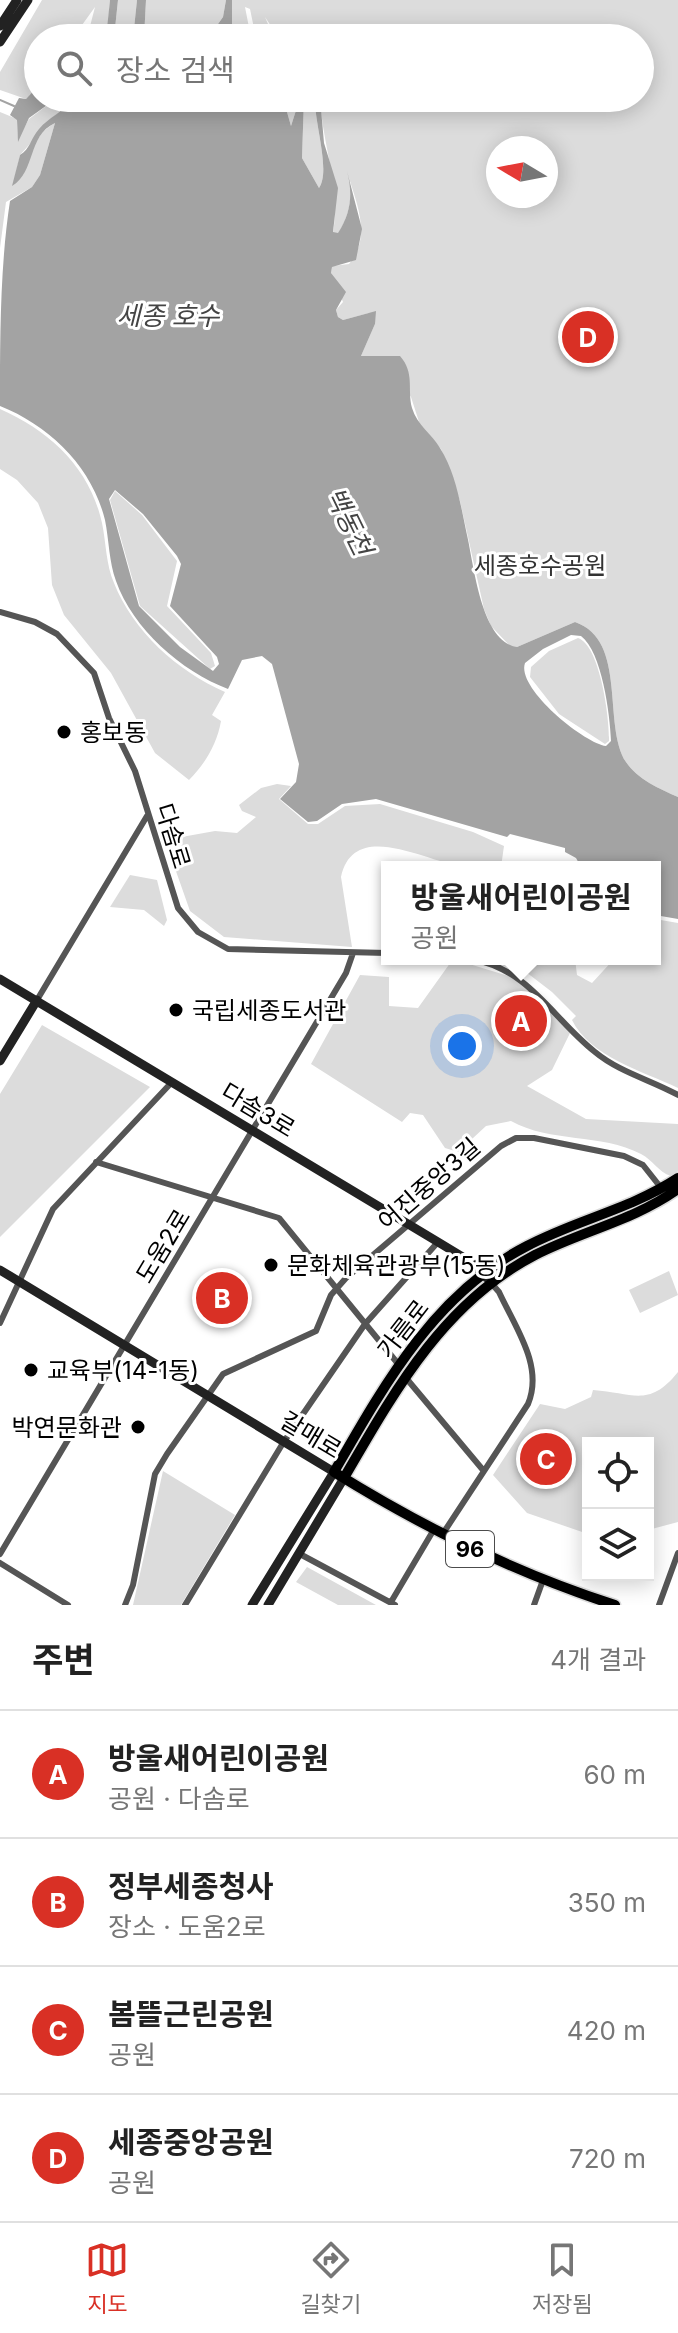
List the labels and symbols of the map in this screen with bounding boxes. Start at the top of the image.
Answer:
north arrow [486,136,558,208]
water label: 세종 호수 [117,300,221,331]
pin: D [562,307,614,367]
water label: 백동천 [319,482,380,563]
park label: 세종호수공원 [474,551,606,580]
place label: 홍보동 [80,718,146,747]
marker: 홍보동 [55,723,73,741]
street label: 다솜로 [149,800,197,872]
pin: A [495,991,547,1051]
place label: 국립세종도서관 [192,996,347,1025]
marker: 국립세종도서관 [167,1001,185,1019]
your location [442,1026,482,1066]
street label: 다솜3로 [216,1077,300,1143]
street label: 어진중앙3길 [372,1132,486,1236]
street label: 도움2로 [130,1204,196,1288]
place label: 문화체육관광부(15동) [287,1251,506,1280]
marker: 문화체육관광부(15동) [262,1256,280,1274]
pin: B [196,1268,248,1328]
street label: 가름로 [371,1294,435,1364]
place label: 교육부(14-1동) [47,1356,199,1385]
marker: 교육부(14-1동) [22,1361,40,1379]
street label: 갈매로 [275,1406,347,1464]
place label: 박연문화관 [12,1413,122,1442]
marker: 박연문화관 [129,1418,147,1436]
pin: C [520,1429,572,1489]
road number: 96 [446,1531,494,1567]

